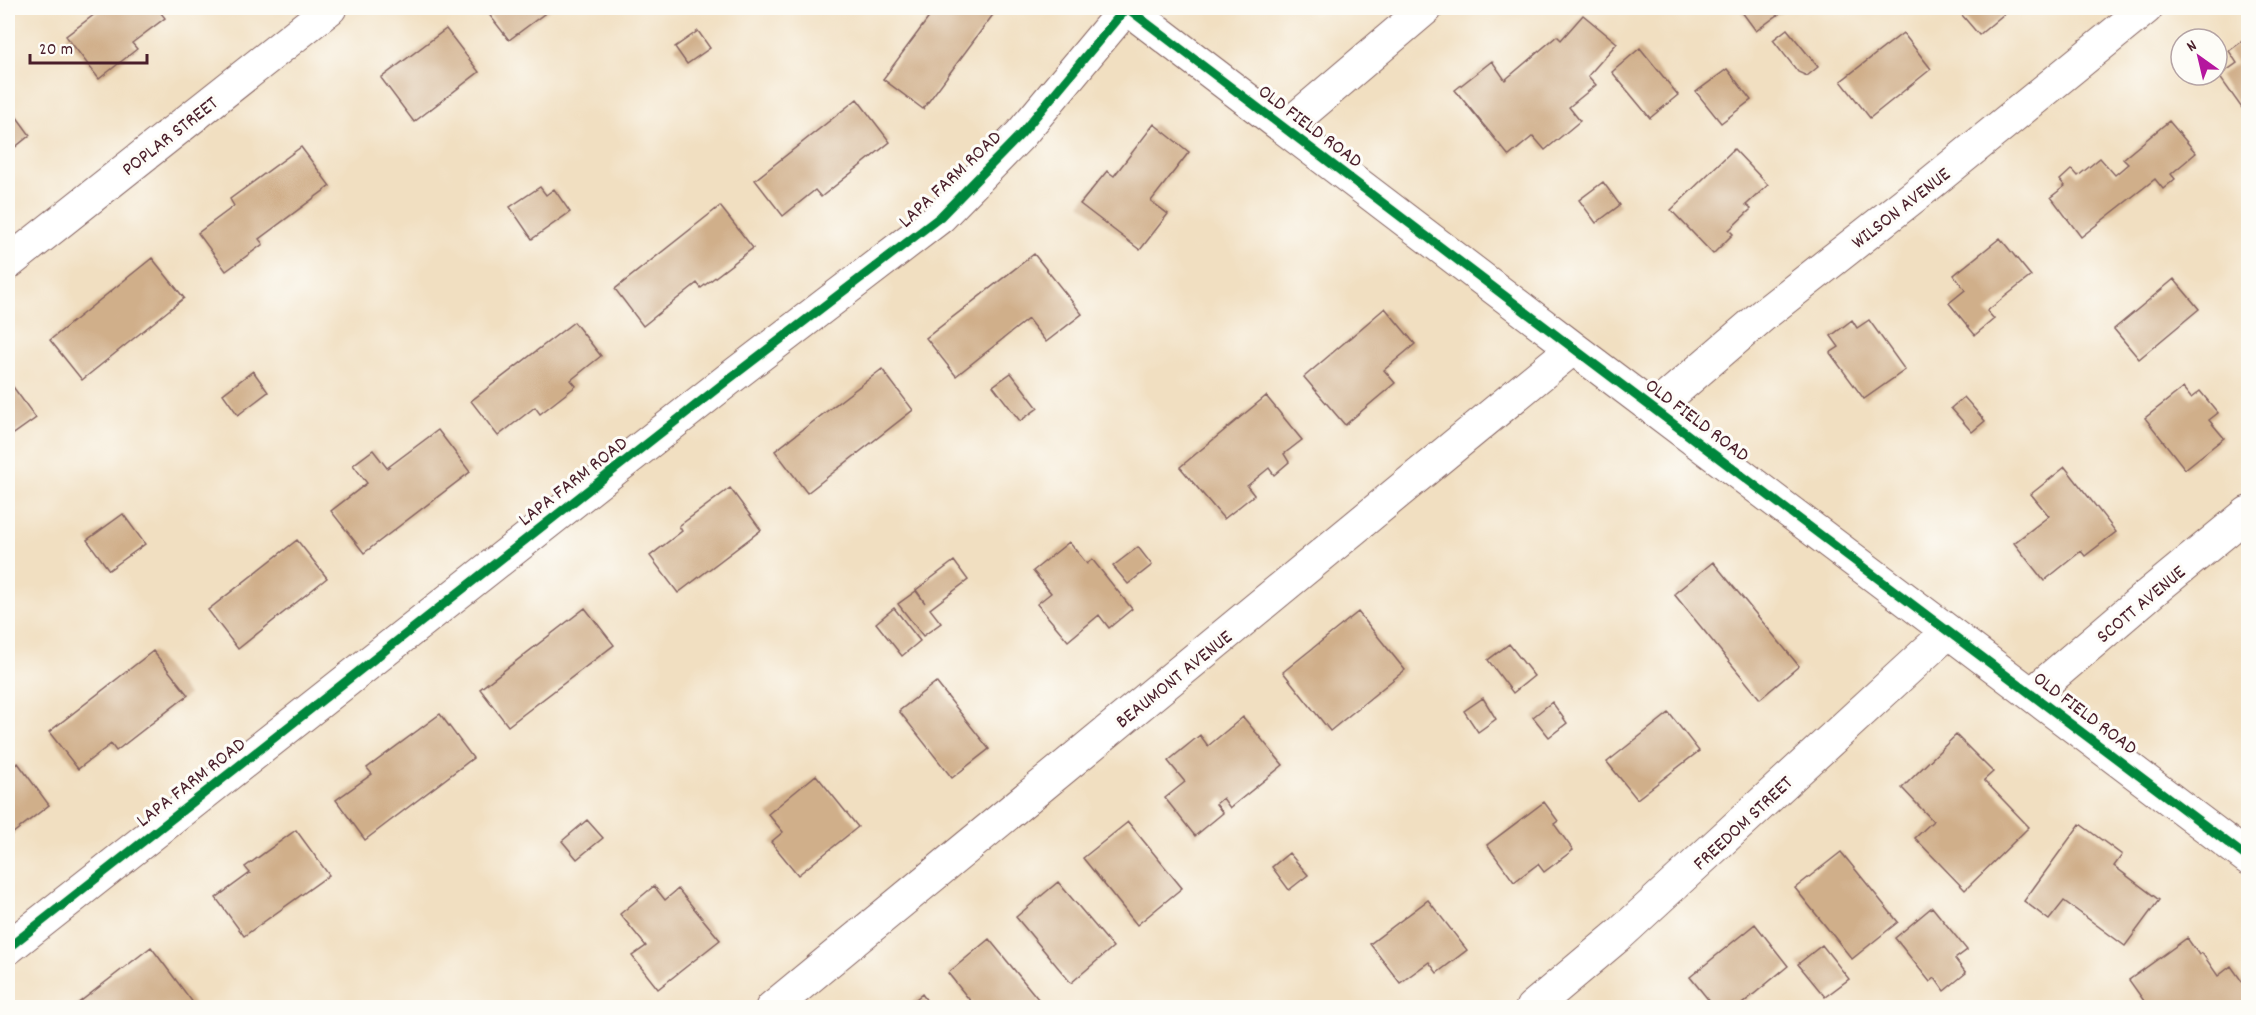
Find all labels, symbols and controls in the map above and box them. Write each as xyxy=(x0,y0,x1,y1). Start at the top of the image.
scale bar xyxy=(30,27,147,65)
north arrow xyxy=(2169,27,2229,87)
text: N xyxy=(2182,35,2202,58)
text: 20 m xyxy=(39,38,73,63)
street label: OLD FIELD ROAD xyxy=(1251,79,1367,176)
street label: POPLAR STREET xyxy=(117,91,225,184)
street label: LAPA FARM ROAD xyxy=(893,125,1009,235)
street label: WILSON AVENUE xyxy=(1846,162,1957,257)
street label: OLD FIELD ROAD xyxy=(1638,373,1754,470)
street label: LAPA FARM ROAD xyxy=(513,431,634,534)
street label: SCOTT AVENUE xyxy=(2091,560,2193,651)
street label: BEAUMONT AVENUE xyxy=(1111,624,1239,736)
street label: OLD FIELD ROAD xyxy=(2026,666,2142,763)
street label: LAPA FARM ROAD xyxy=(131,732,252,835)
street label: FREEDOM STREET xyxy=(1688,770,1800,878)

